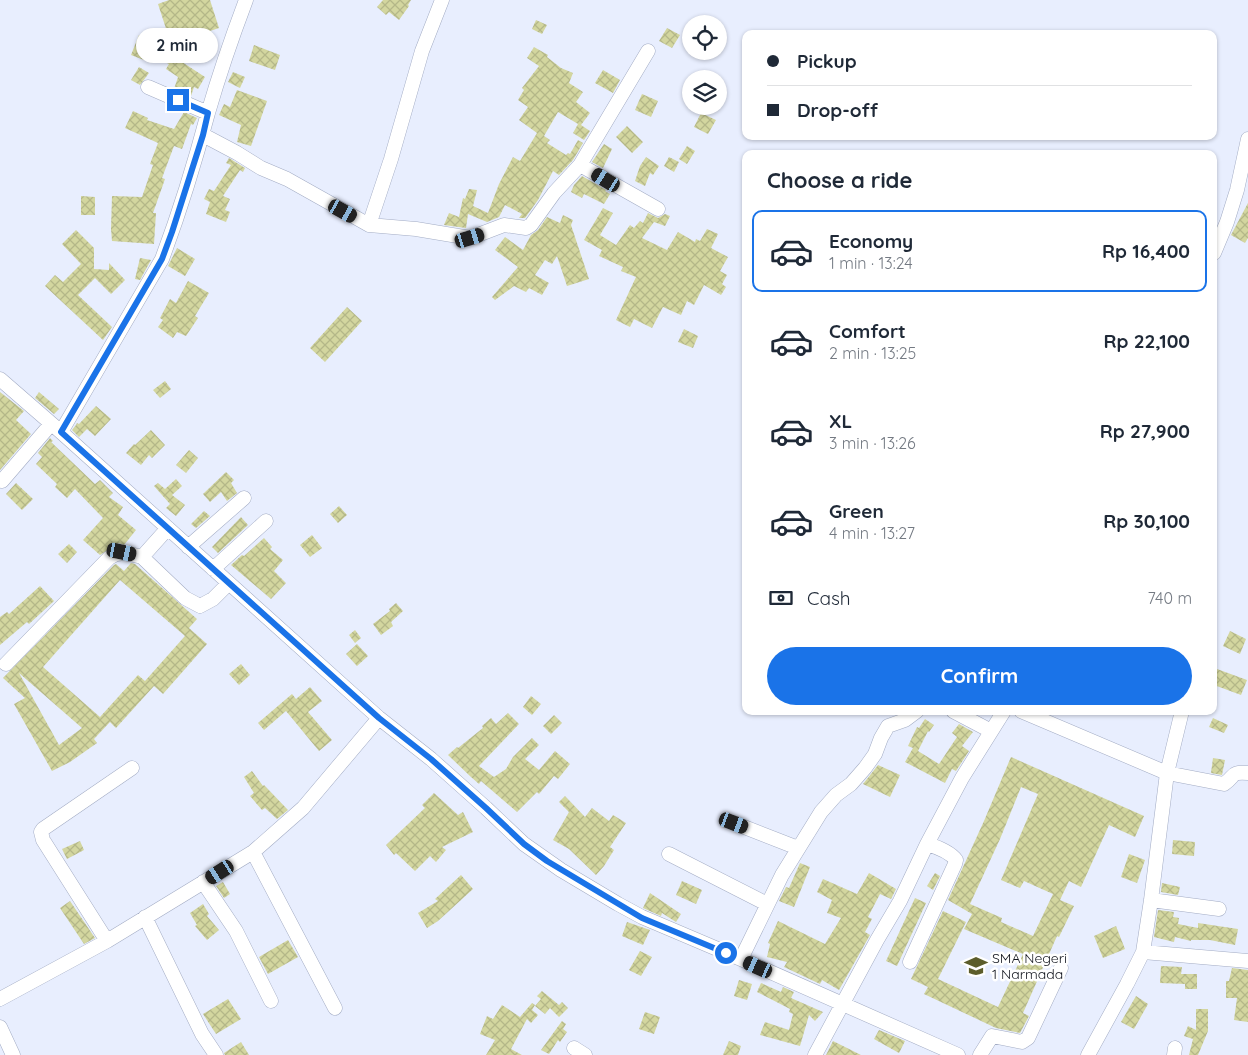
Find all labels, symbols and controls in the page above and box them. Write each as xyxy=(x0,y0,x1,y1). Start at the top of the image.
map controls xyxy=(682,15,727,115)
button: locate xyxy=(682,15,727,60)
callout: 2 min xyxy=(137,28,219,62)
text: 2 min xyxy=(156,35,198,55)
text: Pickup xyxy=(797,49,857,73)
button: layers xyxy=(682,70,727,115)
route end xyxy=(167,89,189,111)
text: Drop-off xyxy=(797,98,878,122)
car xyxy=(589,166,622,194)
text: Choose a ride xyxy=(767,166,912,194)
car xyxy=(326,197,359,225)
car xyxy=(453,226,486,250)
icon: car xyxy=(769,229,814,274)
text: Economy xyxy=(829,229,913,253)
text: Rp 16,400 xyxy=(1102,239,1190,263)
text: 1 min · 13:24 xyxy=(829,253,913,273)
icon: car xyxy=(769,319,814,364)
text: Comfort xyxy=(829,319,906,343)
text: Rp 22,100 xyxy=(1103,329,1190,353)
text: 2 min · 13:25 xyxy=(829,343,916,363)
icon: car xyxy=(769,409,814,454)
text: XL xyxy=(829,409,852,433)
text: Rp 27,900 xyxy=(1100,419,1190,443)
text: 3 min · 13:26 xyxy=(829,433,916,453)
icon: car xyxy=(769,499,814,544)
text: Green xyxy=(829,499,884,523)
text: Rp 30,100 xyxy=(1103,509,1190,533)
text: 4 min · 13:27 xyxy=(829,523,915,543)
car xyxy=(105,542,138,562)
icon: cash xyxy=(767,584,795,612)
text: Cash xyxy=(807,586,851,610)
text: 740 m xyxy=(1148,588,1192,608)
button: Confirm xyxy=(767,647,1192,705)
car xyxy=(717,811,750,835)
car xyxy=(203,858,236,886)
route start xyxy=(715,942,737,964)
place label: SMA Negeri 1 Narmada xyxy=(992,949,1067,983)
school or university icon: SMA Negeri 1 Narmada xyxy=(963,953,989,979)
car xyxy=(741,954,774,980)

